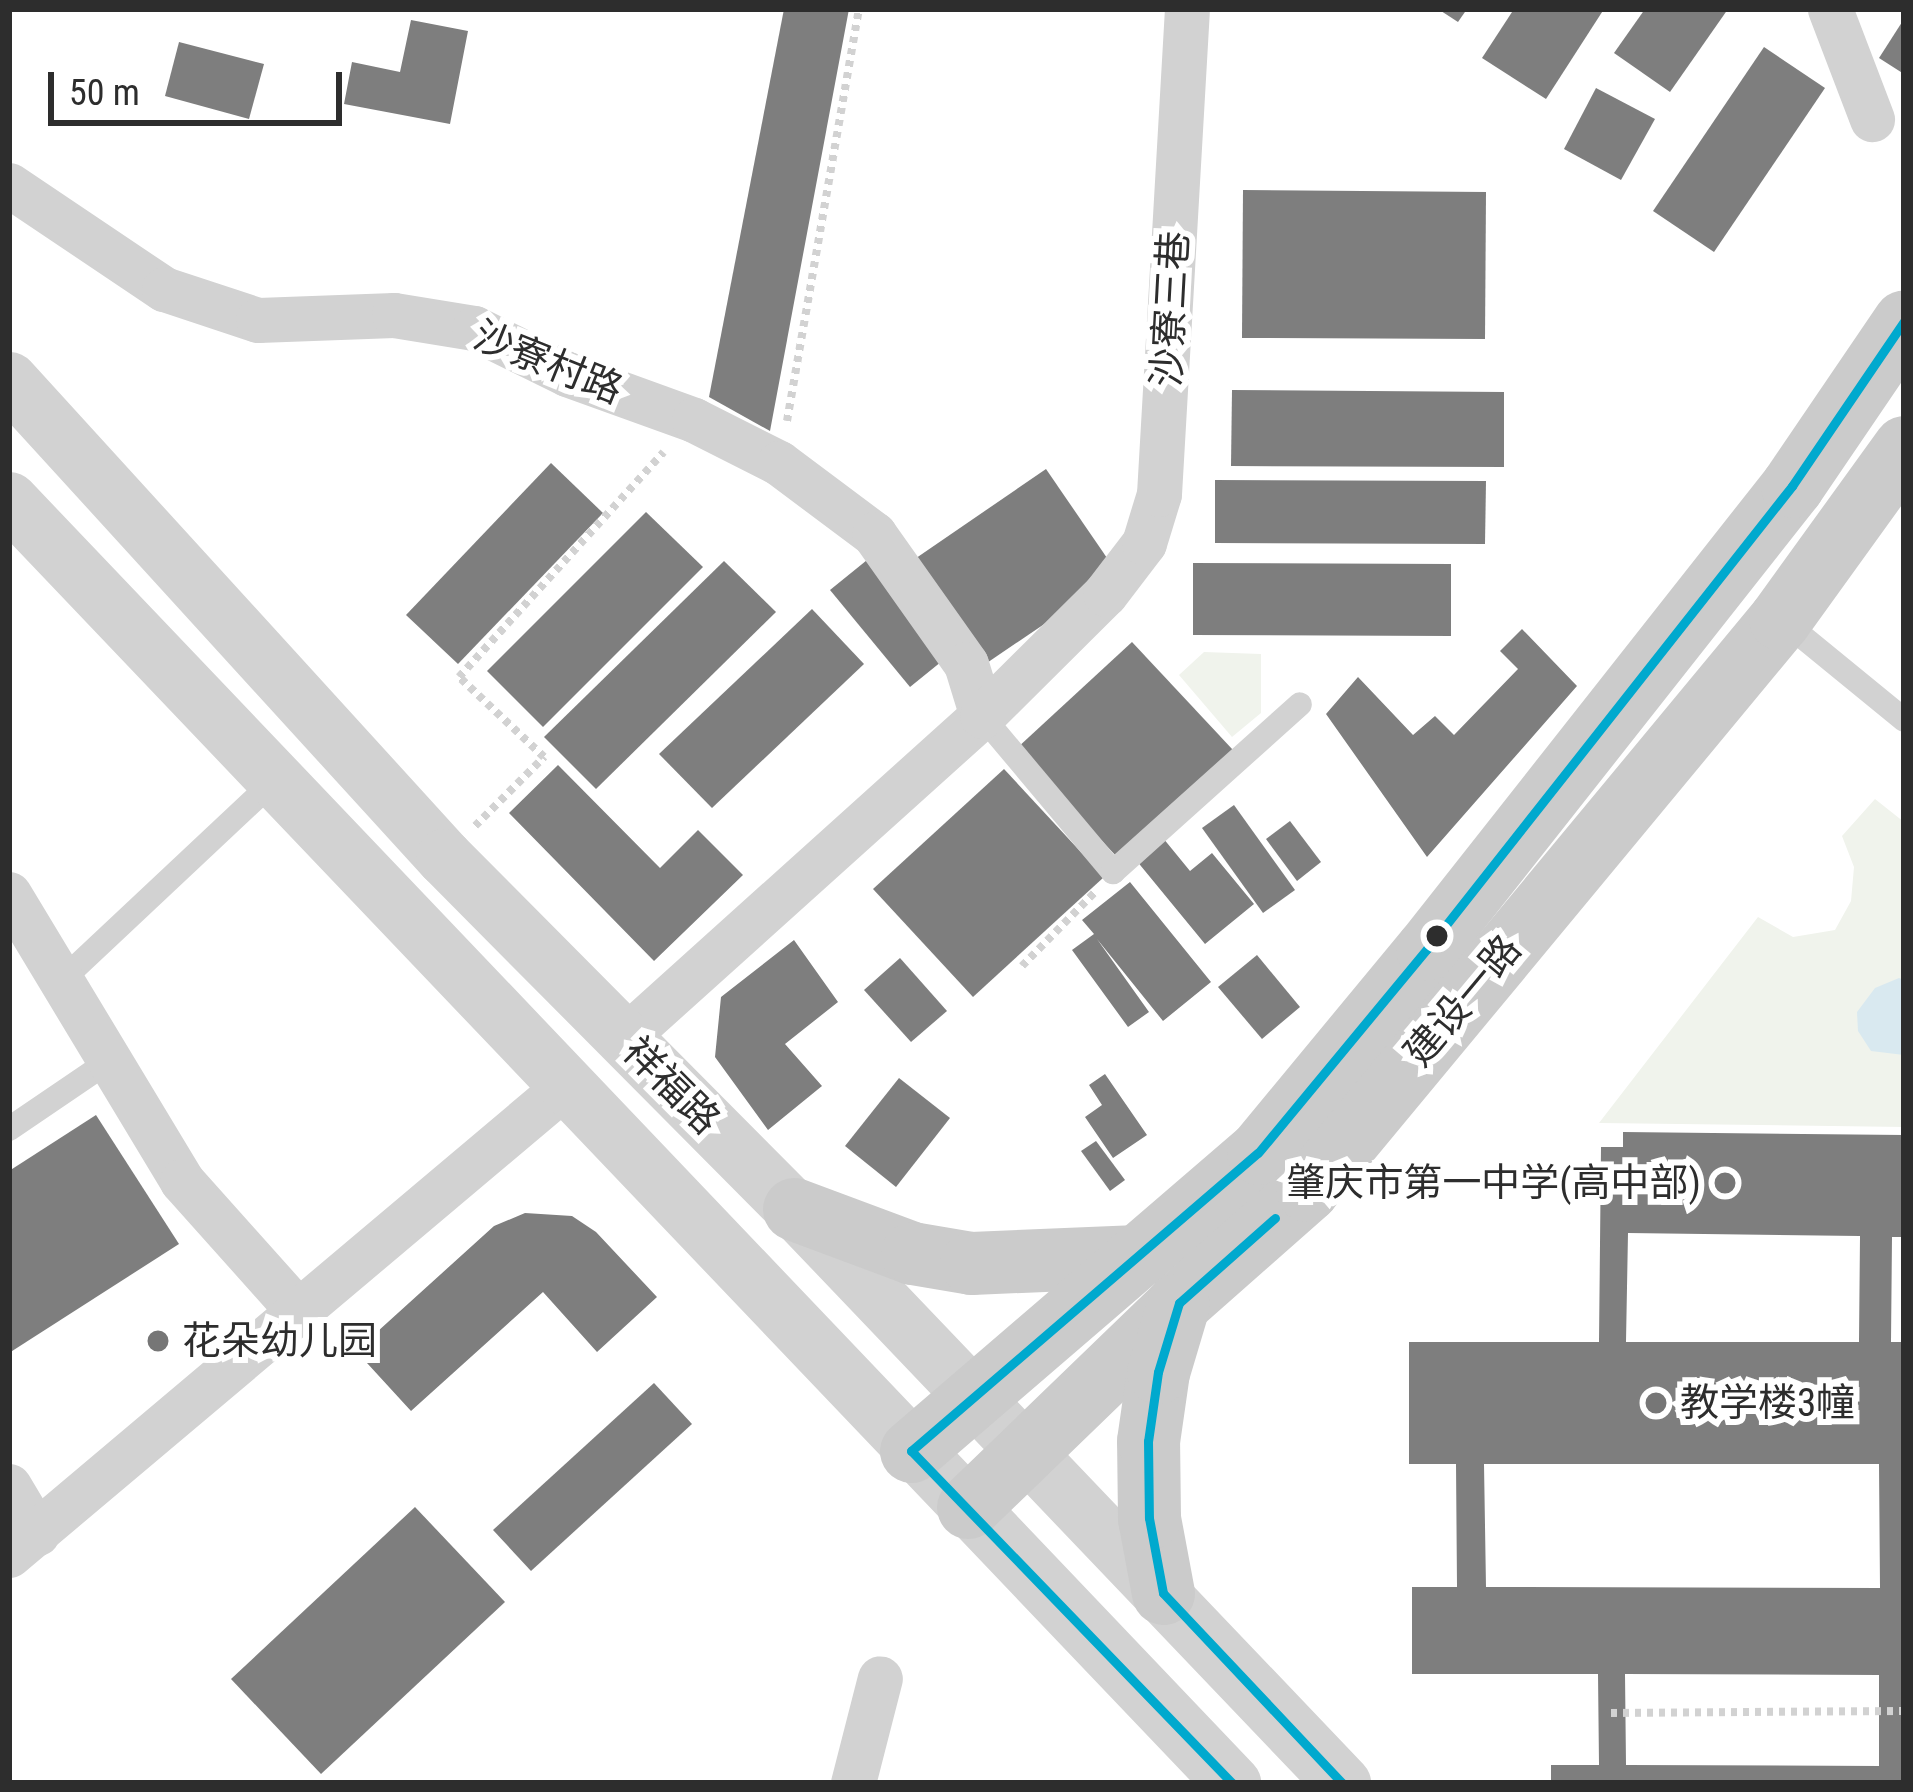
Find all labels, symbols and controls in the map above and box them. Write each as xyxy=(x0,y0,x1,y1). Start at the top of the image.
scale bar xyxy=(54,48,348,122)
text: 50 m xyxy=(69,72,140,114)
street label: 沙寮三巷 xyxy=(1144,230,1198,388)
street label: 沙寮村路 xyxy=(467,312,629,414)
unlabelled marker xyxy=(1426,925,1448,947)
street label: 建设一路 xyxy=(1395,926,1531,1076)
street label: 祥福路 xyxy=(613,1028,729,1144)
place label: 肇庆市第一中学(高中部) xyxy=(1286,1160,1701,1206)
marker: 肇庆市第一中学(高中部) xyxy=(1712,1170,1738,1196)
place label: 花朵幼儿园 xyxy=(182,1318,377,1364)
marker: 花朵幼儿园 xyxy=(145,1328,171,1354)
place label: 教学楼3幢 xyxy=(1680,1380,1855,1426)
marker: 教学楼3幢 xyxy=(1643,1390,1669,1416)

